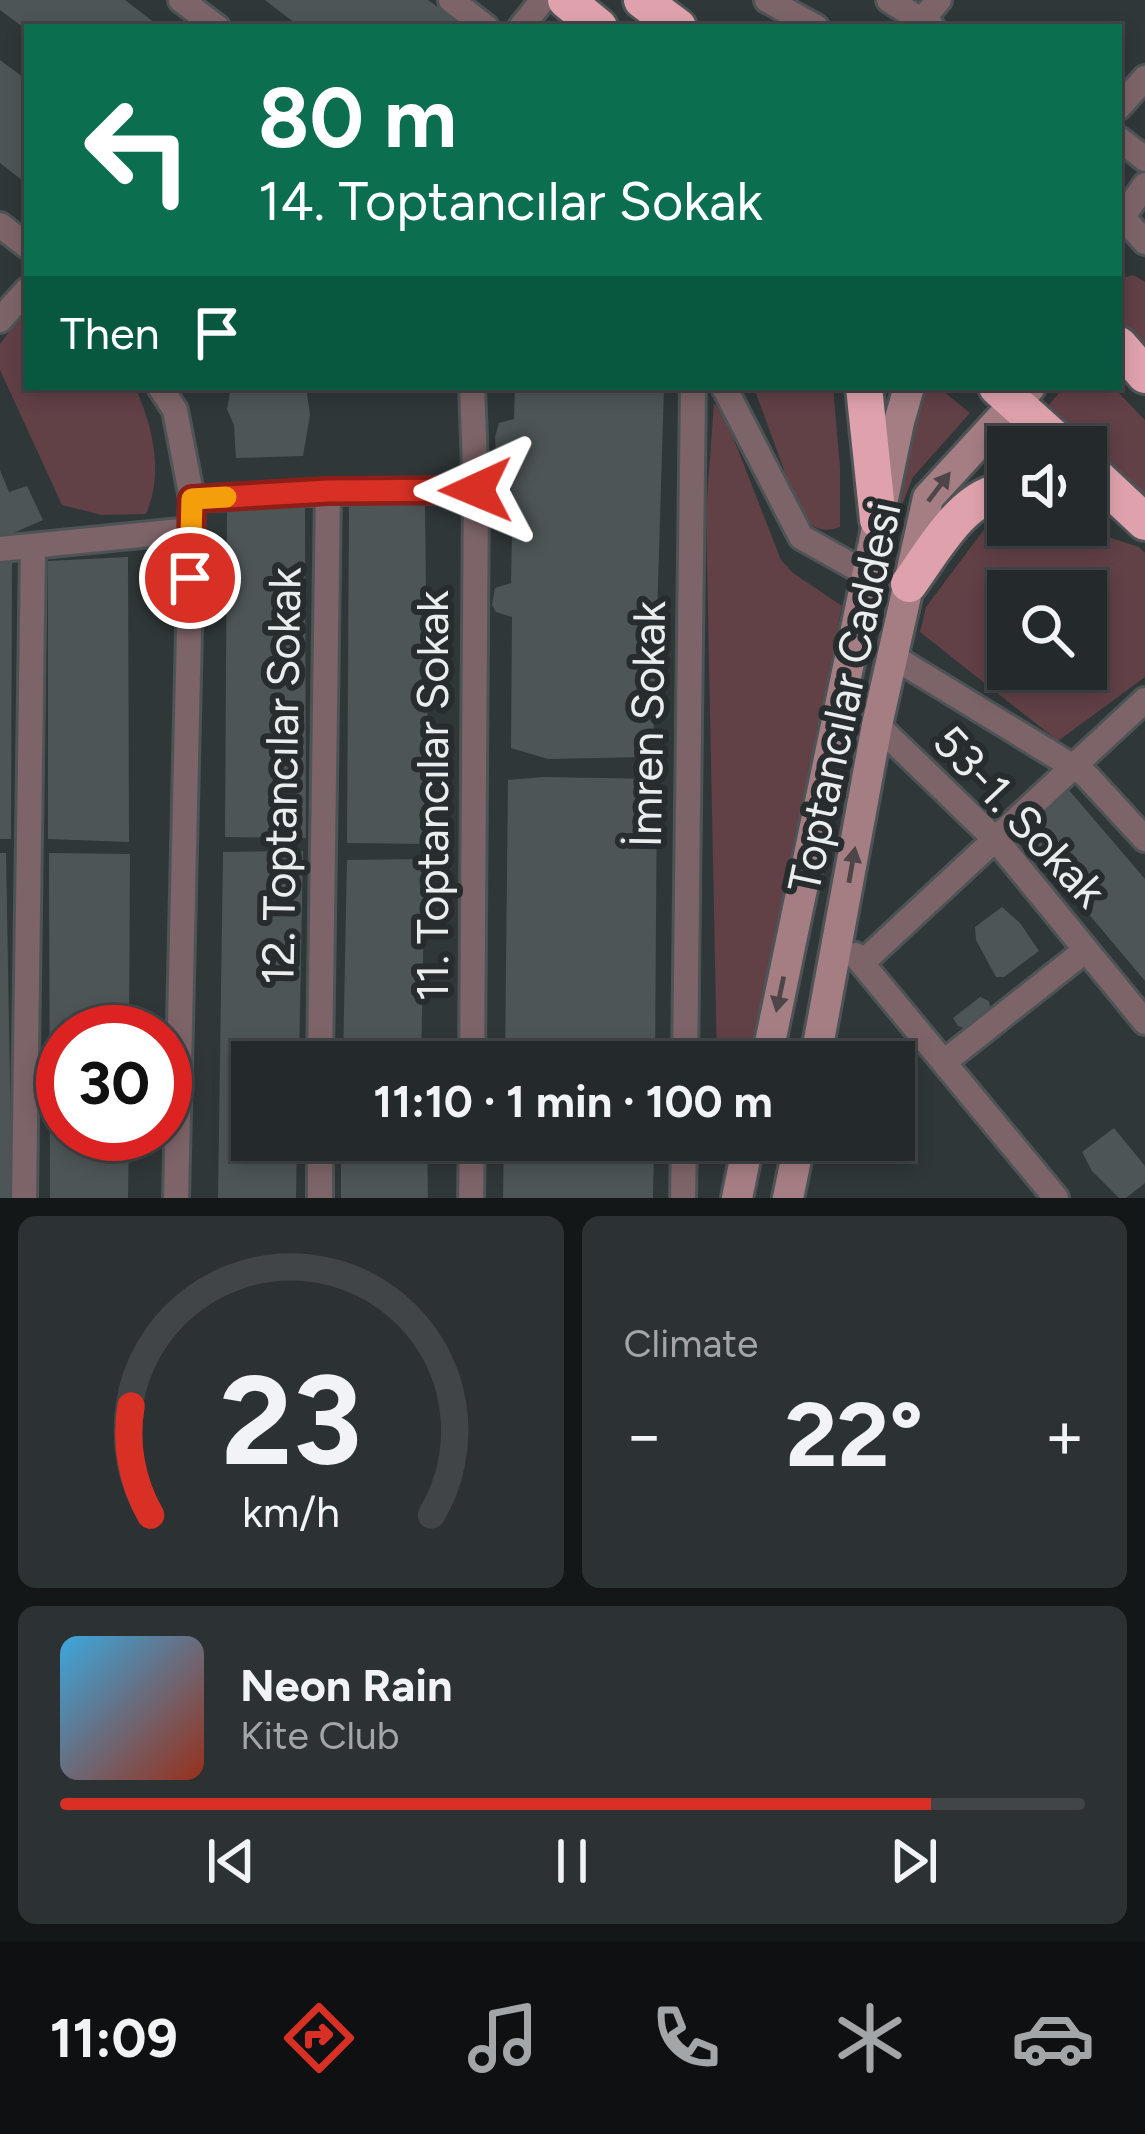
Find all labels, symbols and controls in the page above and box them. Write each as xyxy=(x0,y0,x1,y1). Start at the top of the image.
text: 80 m xyxy=(258,67,457,168)
icon: left xyxy=(60,72,216,228)
text: 14. Toptancılar Sokak xyxy=(258,169,763,234)
icon: arrive xyxy=(184,300,250,366)
text: Then xyxy=(60,306,160,360)
map controls xyxy=(987,426,1107,690)
button: sound xyxy=(987,426,1107,546)
position arrow xyxy=(413,427,539,553)
one-way arrow xyxy=(927,471,951,502)
street label: Toptancılar Caddesi xyxy=(776,497,912,897)
pin xyxy=(139,527,241,629)
icon: arrive xyxy=(157,545,223,611)
street label: 12. Toptancılar Sokak xyxy=(250,567,312,985)
button: search xyxy=(987,570,1107,690)
street label: 11. Toptancılar Sokak xyxy=(405,590,459,1002)
street label: İmren Sokak xyxy=(618,600,676,848)
street label: 53-1. Sokak xyxy=(922,714,1118,918)
one-way arrow xyxy=(844,845,862,883)
one-way arrow xyxy=(769,976,788,1014)
speed limit sign: 30 xyxy=(36,1005,192,1161)
text: 11:10 · 1 min · 100 m xyxy=(373,1074,773,1128)
text: Climate xyxy=(624,1320,758,1367)
text: 23 xyxy=(220,1345,362,1495)
text: 22° xyxy=(785,1380,923,1489)
text: − xyxy=(624,1395,665,1475)
text: + xyxy=(1044,1395,1085,1475)
text: km/h xyxy=(242,1486,340,1538)
text: Neon Rain xyxy=(240,1658,453,1712)
text: Kite Club xyxy=(240,1712,400,1759)
icon: previous xyxy=(198,1828,264,1894)
icon: pause xyxy=(539,1828,605,1894)
icon: next xyxy=(881,1828,947,1894)
icon: directions xyxy=(277,1996,361,2080)
icon: music xyxy=(461,1996,545,2080)
icon: phone xyxy=(644,1996,728,2080)
icon: climate xyxy=(828,1996,912,2080)
icon: car xyxy=(1011,1996,1095,2080)
text: 11:09 xyxy=(50,2006,178,2071)

